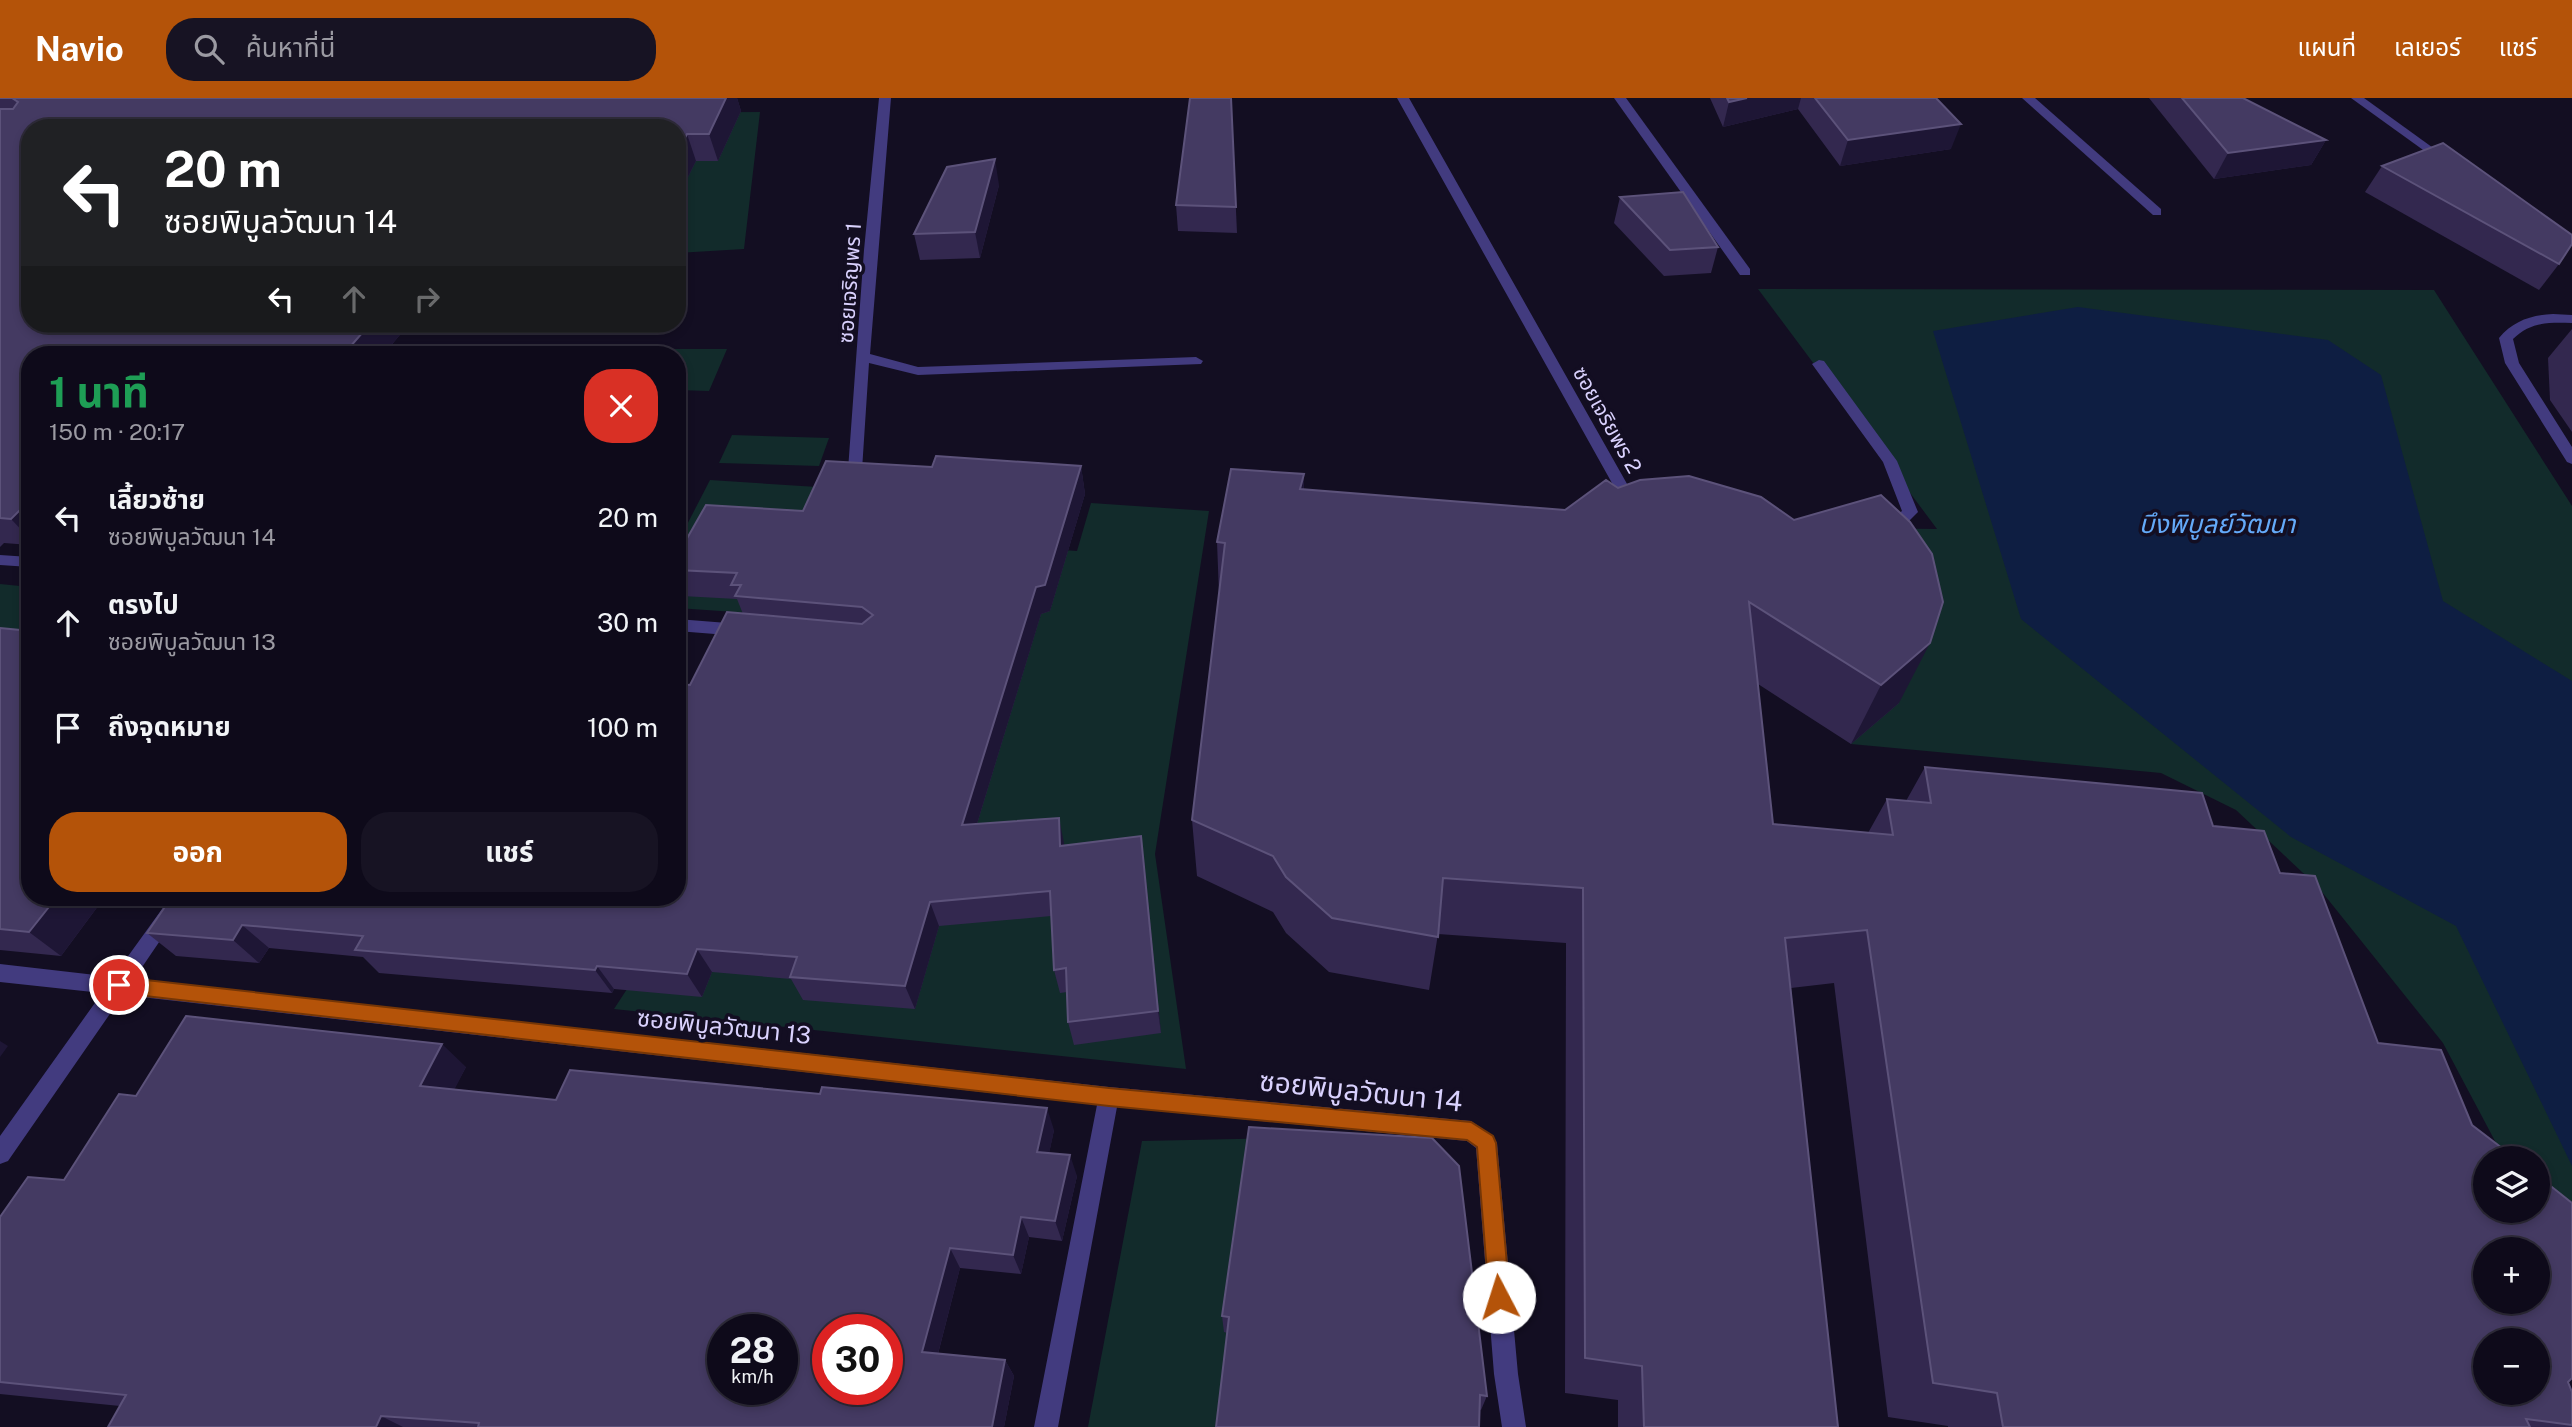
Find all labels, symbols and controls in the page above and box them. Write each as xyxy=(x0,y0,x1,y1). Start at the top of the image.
search box xyxy=(166,18,656,81)
text: Navio xyxy=(35,30,124,68)
icon: search xyxy=(190,30,228,68)
text: ค้นหาที่นี่ xyxy=(246,32,335,63)
text: แผนที่ xyxy=(2298,33,2356,61)
text: เลเยอร์ xyxy=(2394,33,2461,61)
text: แชร์ xyxy=(2499,33,2537,61)
text: 20 m xyxy=(164,140,282,198)
icon: left xyxy=(49,147,140,238)
text: ซอยพิบูลวัฒนา 14 xyxy=(164,203,397,240)
street label: ซอยเจริญพร 1 xyxy=(833,222,866,344)
icon: left xyxy=(262,280,300,318)
icon: ahead xyxy=(335,280,373,318)
icon: right xyxy=(408,280,446,318)
street label: ซอยเจริยพร 2 xyxy=(1568,362,1647,477)
text: 1 นาที xyxy=(49,367,149,416)
button: close xyxy=(584,369,658,443)
text: 150 m · 20:17 xyxy=(49,418,185,445)
text: เลี้ยวซ้าย xyxy=(108,484,205,515)
icon: left xyxy=(49,499,87,537)
text: 20 m xyxy=(598,502,658,533)
water label: บึงพิบูลย์วัฒนา xyxy=(2139,508,2297,540)
text: ซอยพิบูลวัฒนา 14 xyxy=(108,523,276,550)
text: ตรงไป xyxy=(108,589,179,620)
icon: ahead xyxy=(49,604,87,642)
text: 30 m xyxy=(597,607,658,638)
text: ซอยพิบูลวัฒนา 13 xyxy=(108,628,276,655)
icon: arrive xyxy=(49,709,87,747)
text: ถึงจุดหมาย xyxy=(108,711,231,742)
text: 100 m xyxy=(587,712,658,743)
button: ออก xyxy=(49,812,347,892)
button: แชร์ xyxy=(361,812,658,892)
pin xyxy=(89,955,149,1015)
icon: arrive xyxy=(100,966,138,1004)
street label: ซอยพิบูลวัฒนา 13 xyxy=(635,1003,813,1051)
street label: ซอยพิบูลวัฒนา 14 xyxy=(1258,1063,1464,1120)
map controls xyxy=(2473,1146,2550,1405)
button: layers xyxy=(2473,1146,2550,1223)
button: + xyxy=(2473,1237,2550,1314)
position arrow xyxy=(1462,1260,1536,1334)
speed limit sign: 30 xyxy=(812,1314,903,1405)
button: − xyxy=(2473,1328,2550,1405)
text: 28 xyxy=(730,1330,775,1371)
text: km/h xyxy=(731,1366,774,1387)

